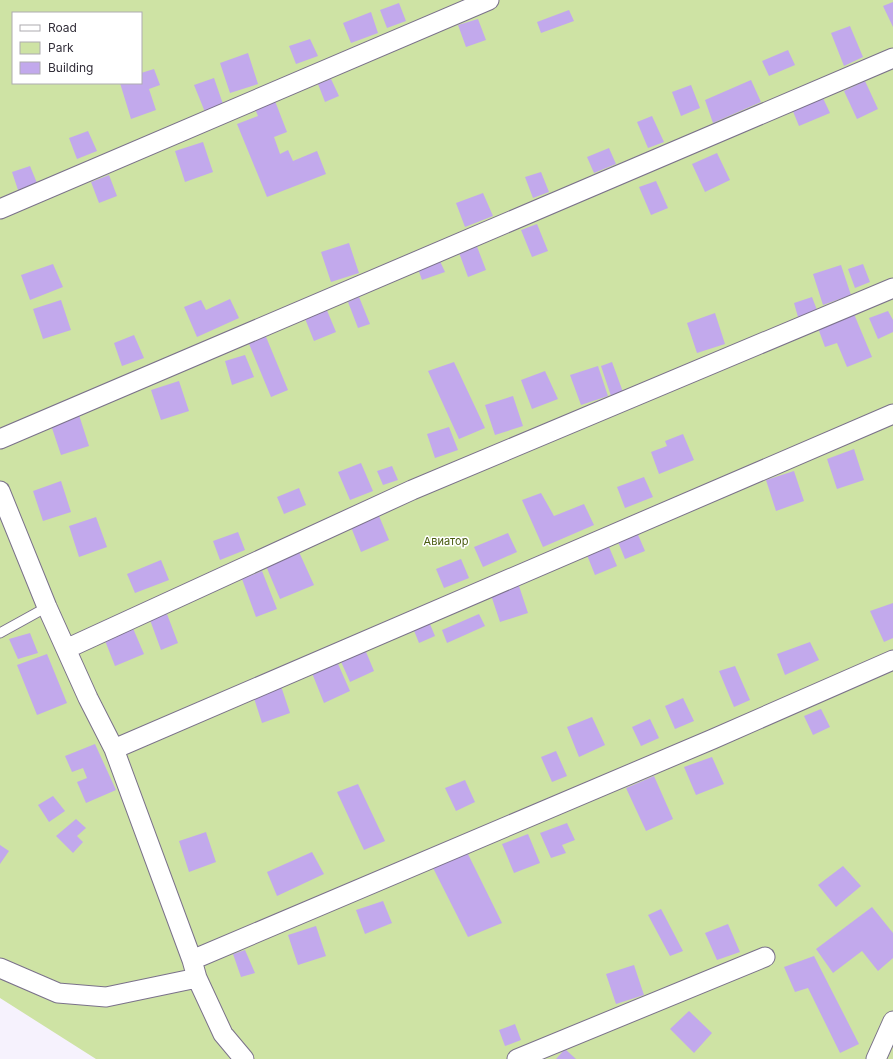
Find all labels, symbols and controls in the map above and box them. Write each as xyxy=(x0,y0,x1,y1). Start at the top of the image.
legend xyxy=(12,12,142,84)
text: Road xyxy=(48,20,77,35)
text: Park xyxy=(48,40,74,55)
text: Building xyxy=(48,60,93,75)
park label: Авиатор xyxy=(424,534,469,548)

